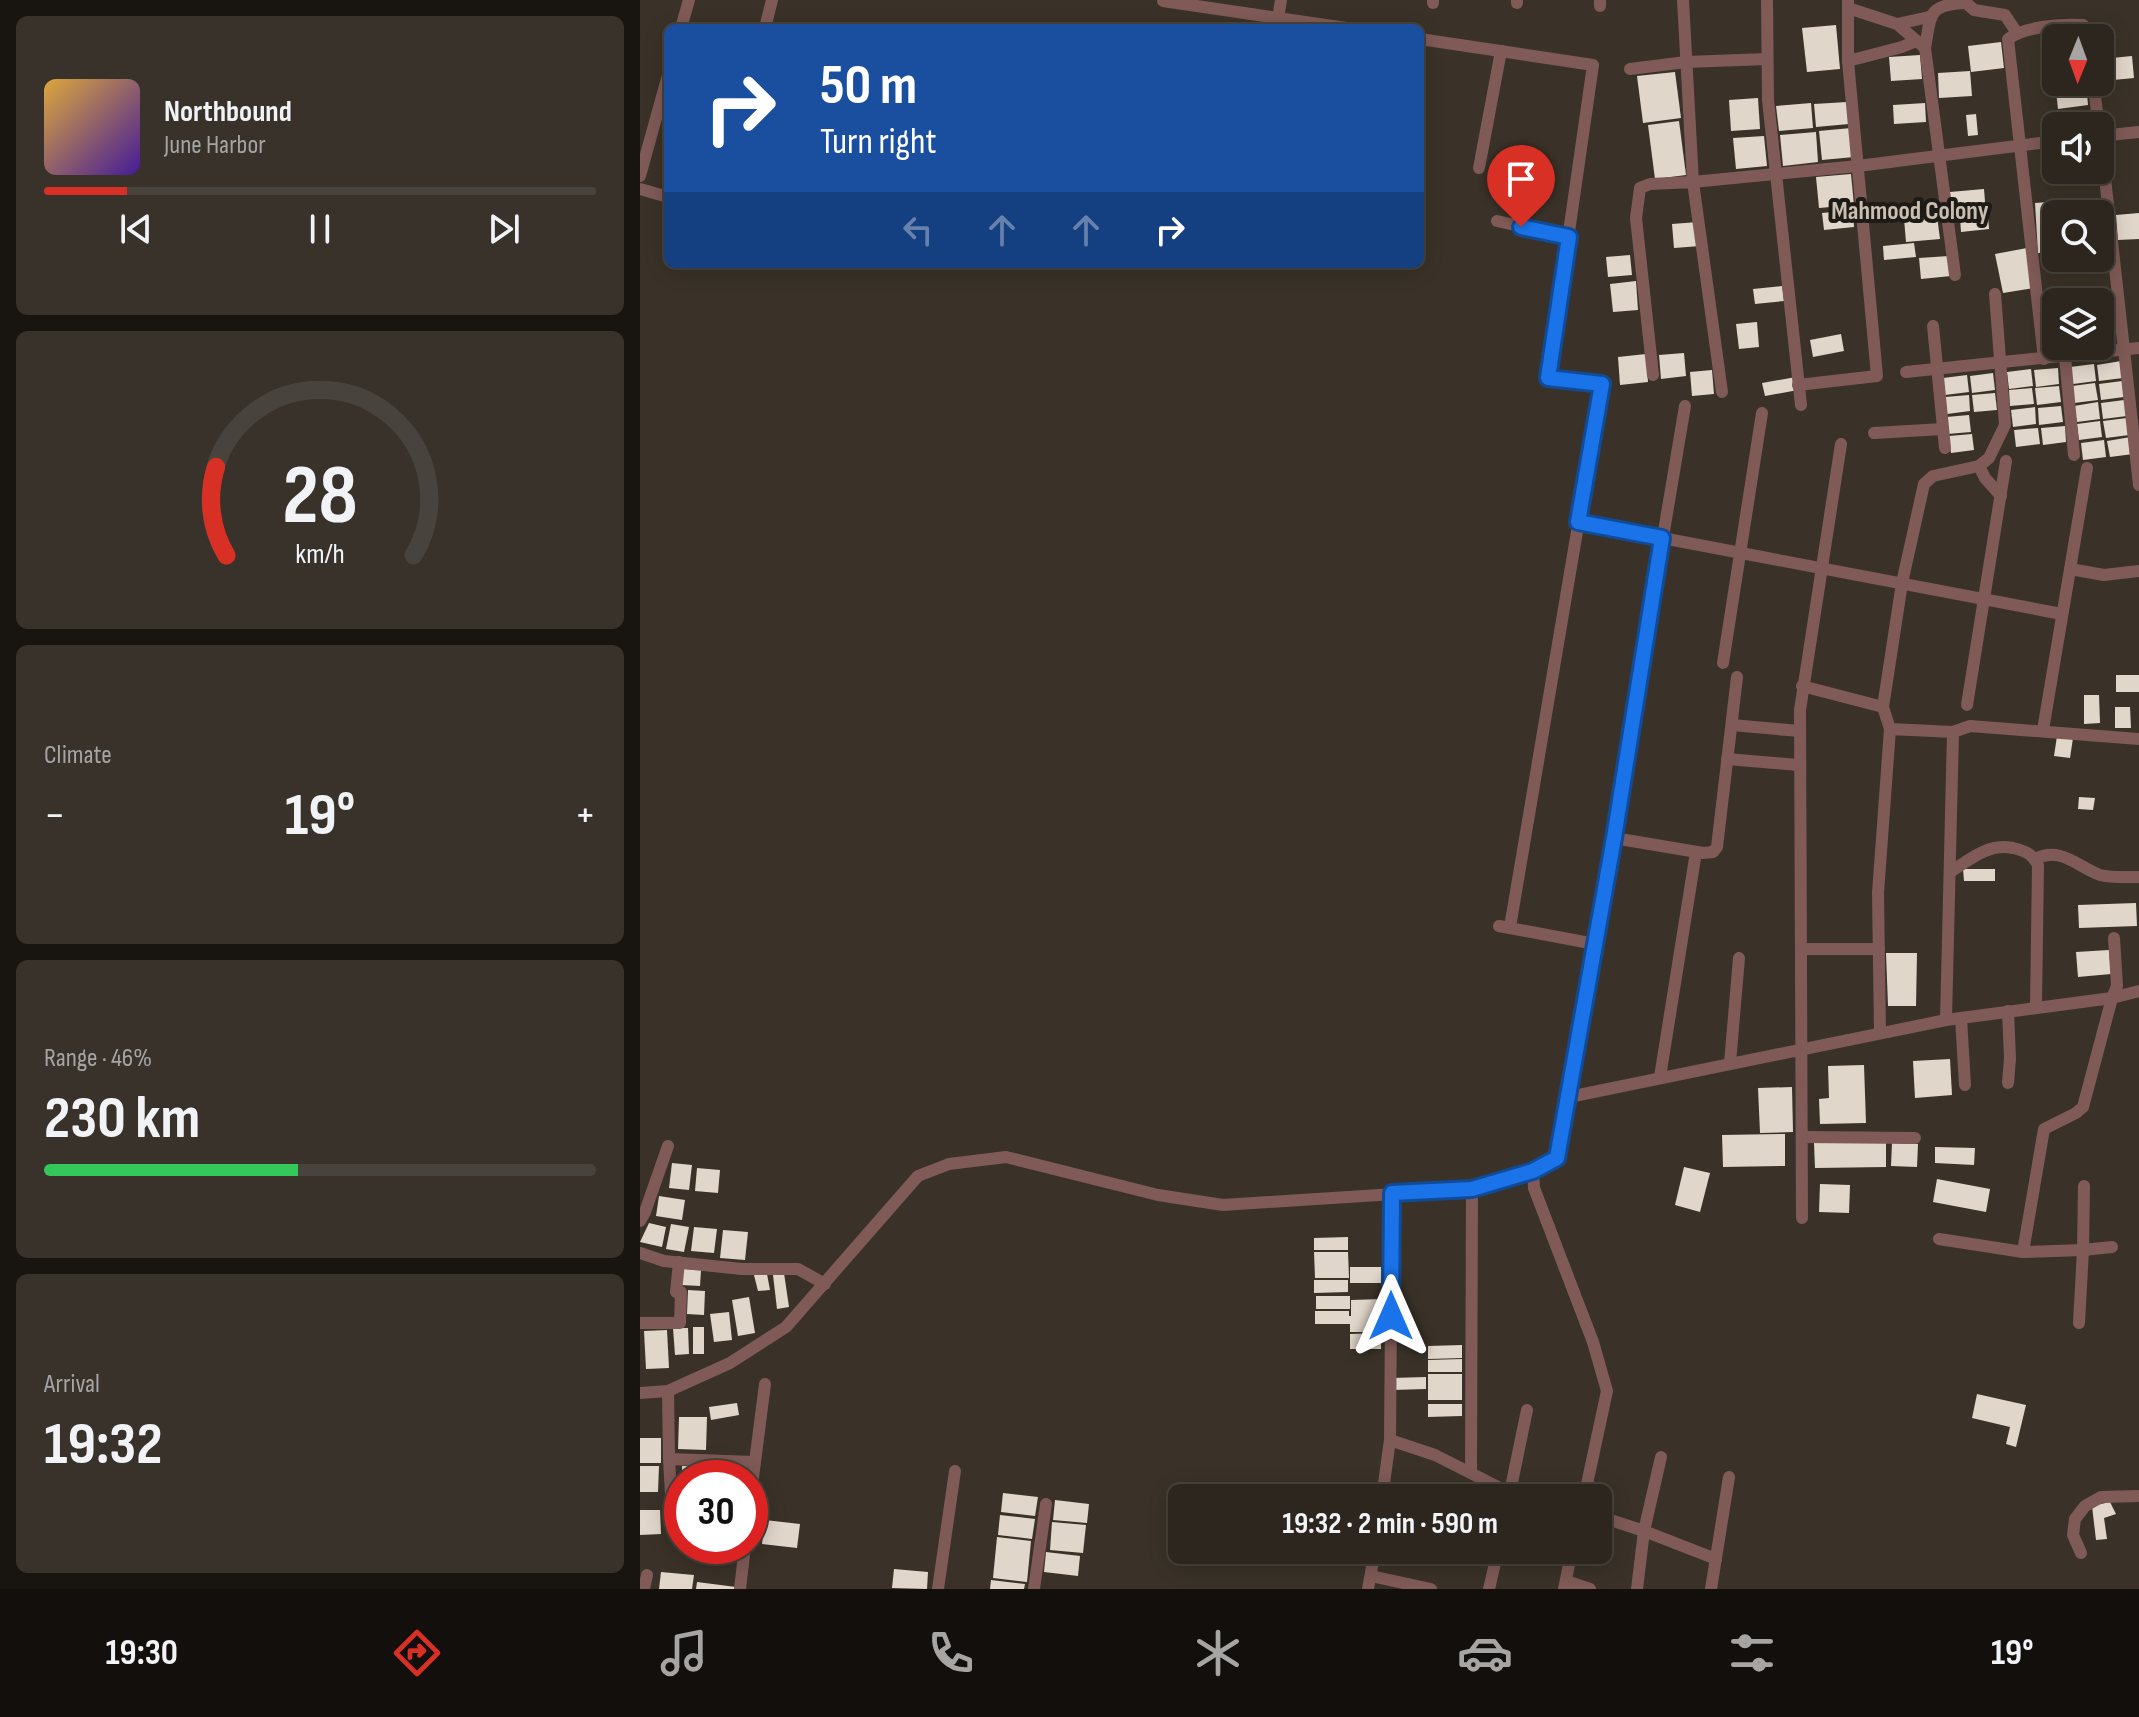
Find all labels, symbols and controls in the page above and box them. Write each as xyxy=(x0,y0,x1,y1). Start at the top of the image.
north arrow xyxy=(2042,24,2114,96)
map controls xyxy=(2042,24,2114,360)
text: 50 m xyxy=(820,53,917,120)
icon: right xyxy=(688,56,792,160)
text: Northbound xyxy=(164,94,292,130)
button: sound xyxy=(2042,112,2114,184)
text: Turn right xyxy=(820,121,937,164)
text: June Harbor xyxy=(164,130,266,161)
pin xyxy=(1487,145,1555,227)
icon: arrive xyxy=(1499,157,1543,201)
district label: Mahmood Colony xyxy=(1831,196,1989,227)
button: search xyxy=(2042,200,2114,272)
icon: previous xyxy=(114,207,158,251)
icon: pause xyxy=(298,207,342,251)
icon: next xyxy=(482,207,526,251)
icon: left xyxy=(896,208,940,252)
icon: ahead xyxy=(980,208,1024,252)
icon: ahead xyxy=(1064,208,1108,252)
icon: right xyxy=(1148,208,1192,252)
button: layers xyxy=(2042,288,2114,360)
text: 28 xyxy=(282,446,358,546)
text: km/h xyxy=(295,537,345,572)
text: Climate xyxy=(44,740,112,771)
text: 19° xyxy=(285,780,355,852)
text: − xyxy=(44,789,66,842)
text: + xyxy=(574,789,596,842)
text: Range · 46% xyxy=(44,1043,152,1074)
text: 230 km xyxy=(44,1083,200,1155)
position arrow xyxy=(1349,1274,1433,1358)
text: Arrival xyxy=(44,1369,100,1400)
text: 19:32 xyxy=(44,1409,163,1481)
speed limit sign: 30 xyxy=(664,1460,768,1564)
text: 19:32 · 2 min · 590 m xyxy=(1282,1506,1498,1542)
icon: directions xyxy=(389,1625,445,1681)
icon: music xyxy=(656,1625,712,1681)
icon: phone xyxy=(923,1625,979,1681)
icon: climate xyxy=(1190,1625,1246,1681)
icon: car xyxy=(1457,1625,1513,1681)
icon: filters xyxy=(1724,1625,1780,1681)
text: 19:30 xyxy=(106,1632,178,1675)
text: 19° xyxy=(1991,1632,2033,1675)

